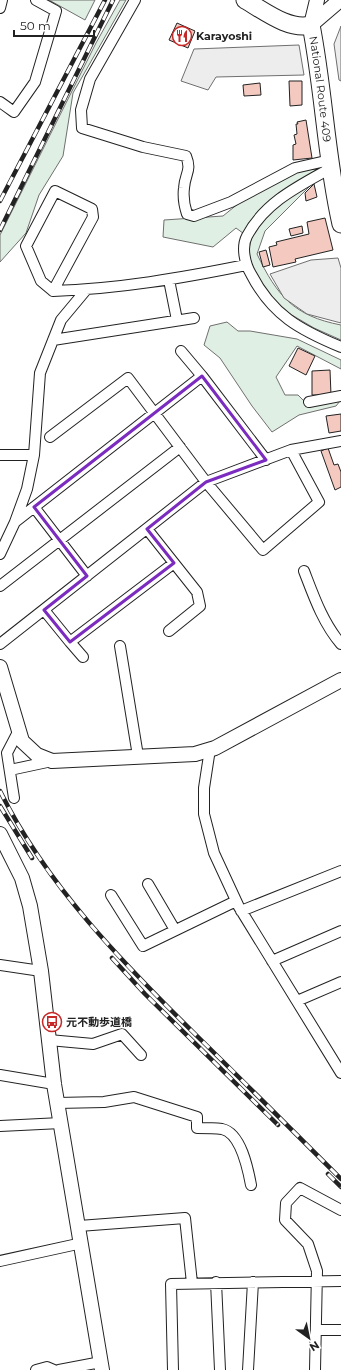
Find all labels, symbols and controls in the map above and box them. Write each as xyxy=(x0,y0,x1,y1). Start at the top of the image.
scale bar xyxy=(14,12,94,38)
text: 50 m xyxy=(20,18,51,33)
restaurant icon: Karayoshi xyxy=(171,25,193,47)
place label: Karayoshi xyxy=(196,29,252,43)
street label: National Route 409 xyxy=(306,35,334,143)
bus stop icon: 元不動歩道橋 xyxy=(41,1011,63,1033)
place label: 元不動歩道橋 xyxy=(66,1015,132,1029)
north arrow xyxy=(289,1318,329,1358)
text: N xyxy=(307,1338,322,1355)

